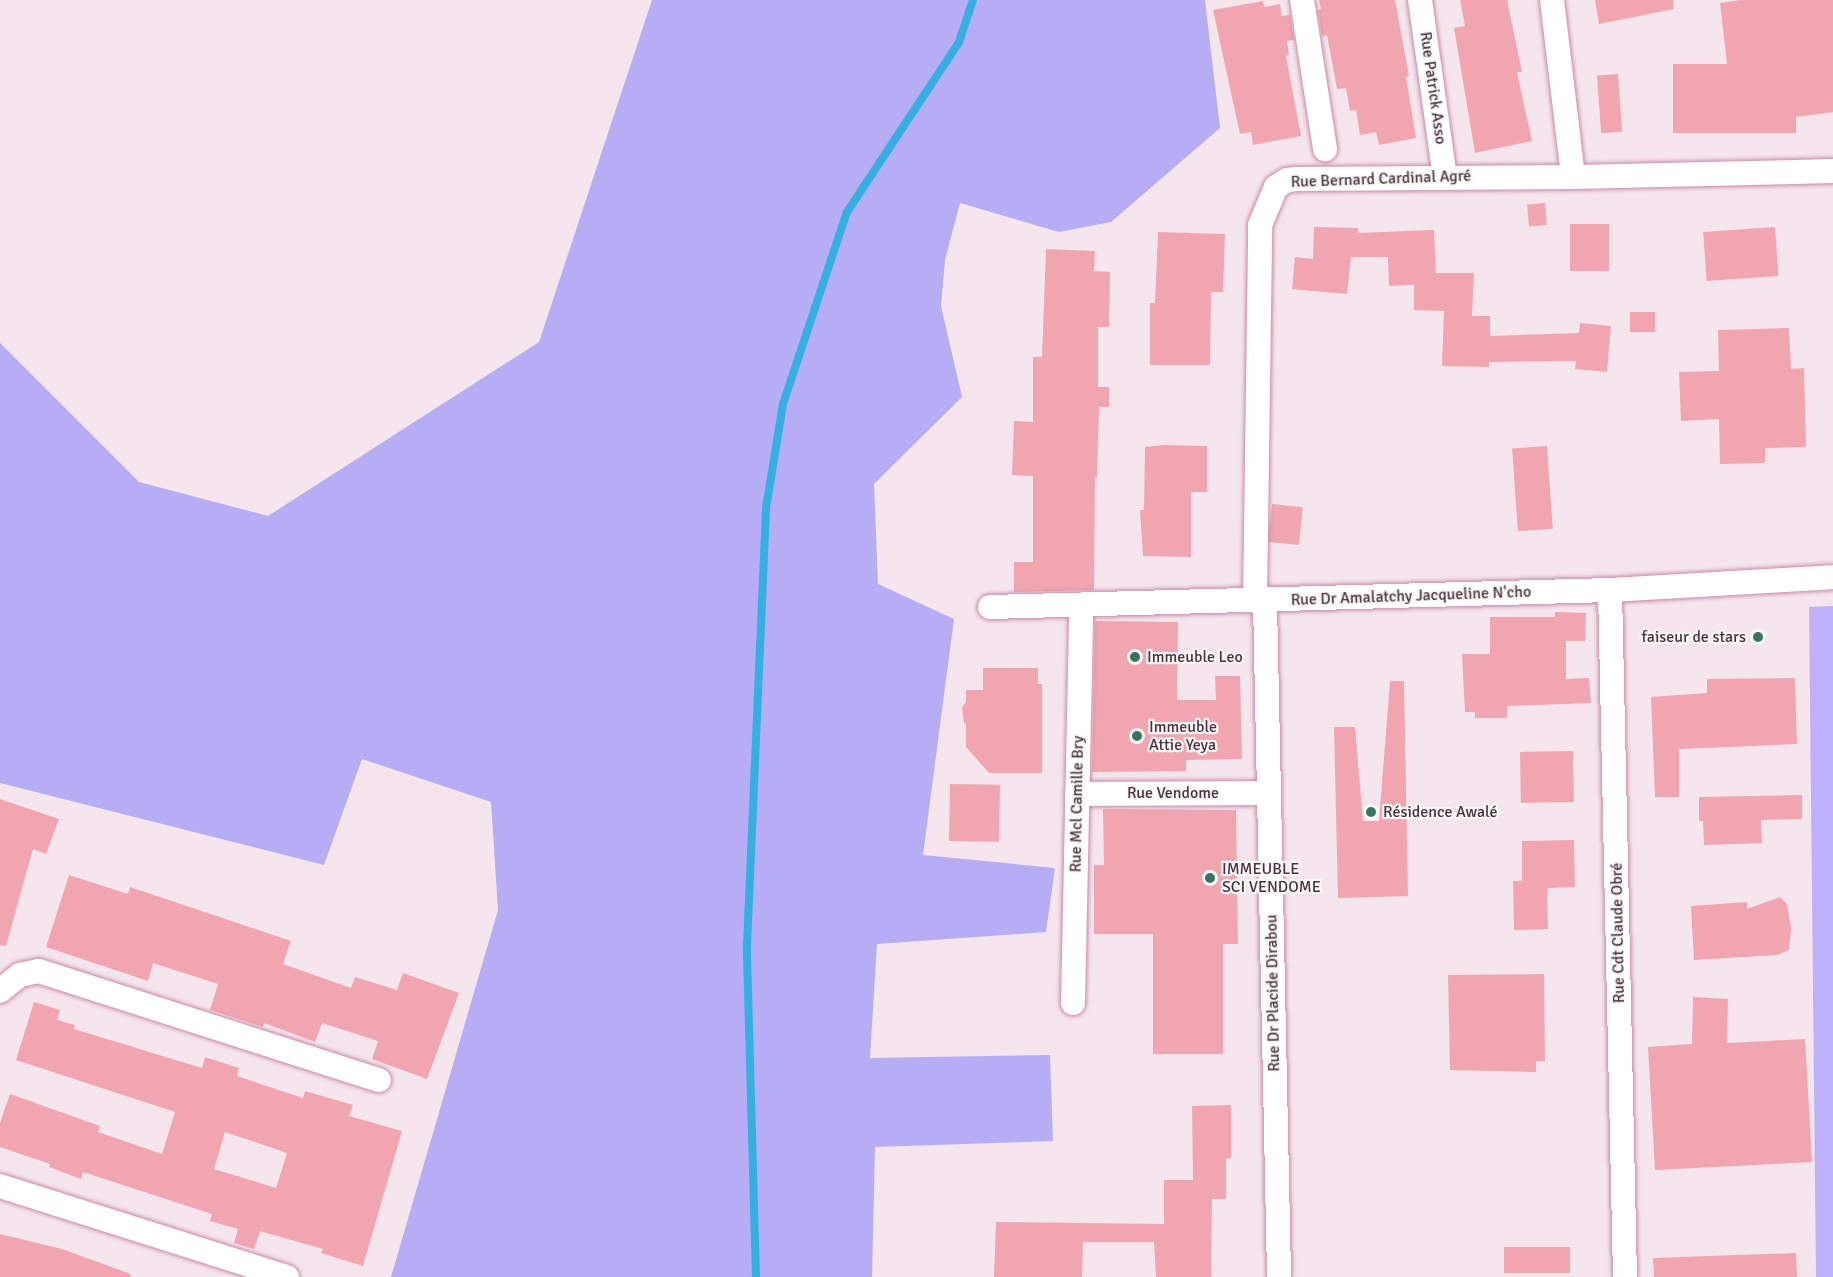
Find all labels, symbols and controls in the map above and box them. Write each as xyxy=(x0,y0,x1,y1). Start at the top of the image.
street label: Rue Patrick Asso xyxy=(1416,30,1450,146)
street label: Rue Bernard Cardinal Agré xyxy=(1290,166,1472,192)
street label: Rue Dr Amalatchy Jacqueline N'cho xyxy=(1290,582,1532,610)
place label: faiseur de stars xyxy=(1641,627,1746,647)
marker: faiseur de stars xyxy=(1751,630,1765,644)
place label: Immeuble Leo xyxy=(1147,647,1243,667)
marker: Immeuble Leo xyxy=(1128,650,1142,664)
place label: Immeuble Attie Yeya xyxy=(1149,717,1217,755)
marker: Immeuble Attie Yeya xyxy=(1130,729,1144,743)
street label: Rue Mcl Camille Bry xyxy=(1066,735,1088,873)
street label: Rue Vendome xyxy=(1127,783,1219,803)
place label: Résidence Awalé xyxy=(1383,802,1498,822)
marker: Résidence Awalé xyxy=(1364,805,1378,819)
place label: IMMEUBLE SCI VENDOME xyxy=(1222,859,1321,897)
street label: Rue Cdt Claude Obré xyxy=(1607,863,1629,1003)
marker: IMMEUBLE SCI VENDOME xyxy=(1203,871,1217,885)
street label: Rue Dr Placide Dirabou xyxy=(1262,914,1284,1072)

